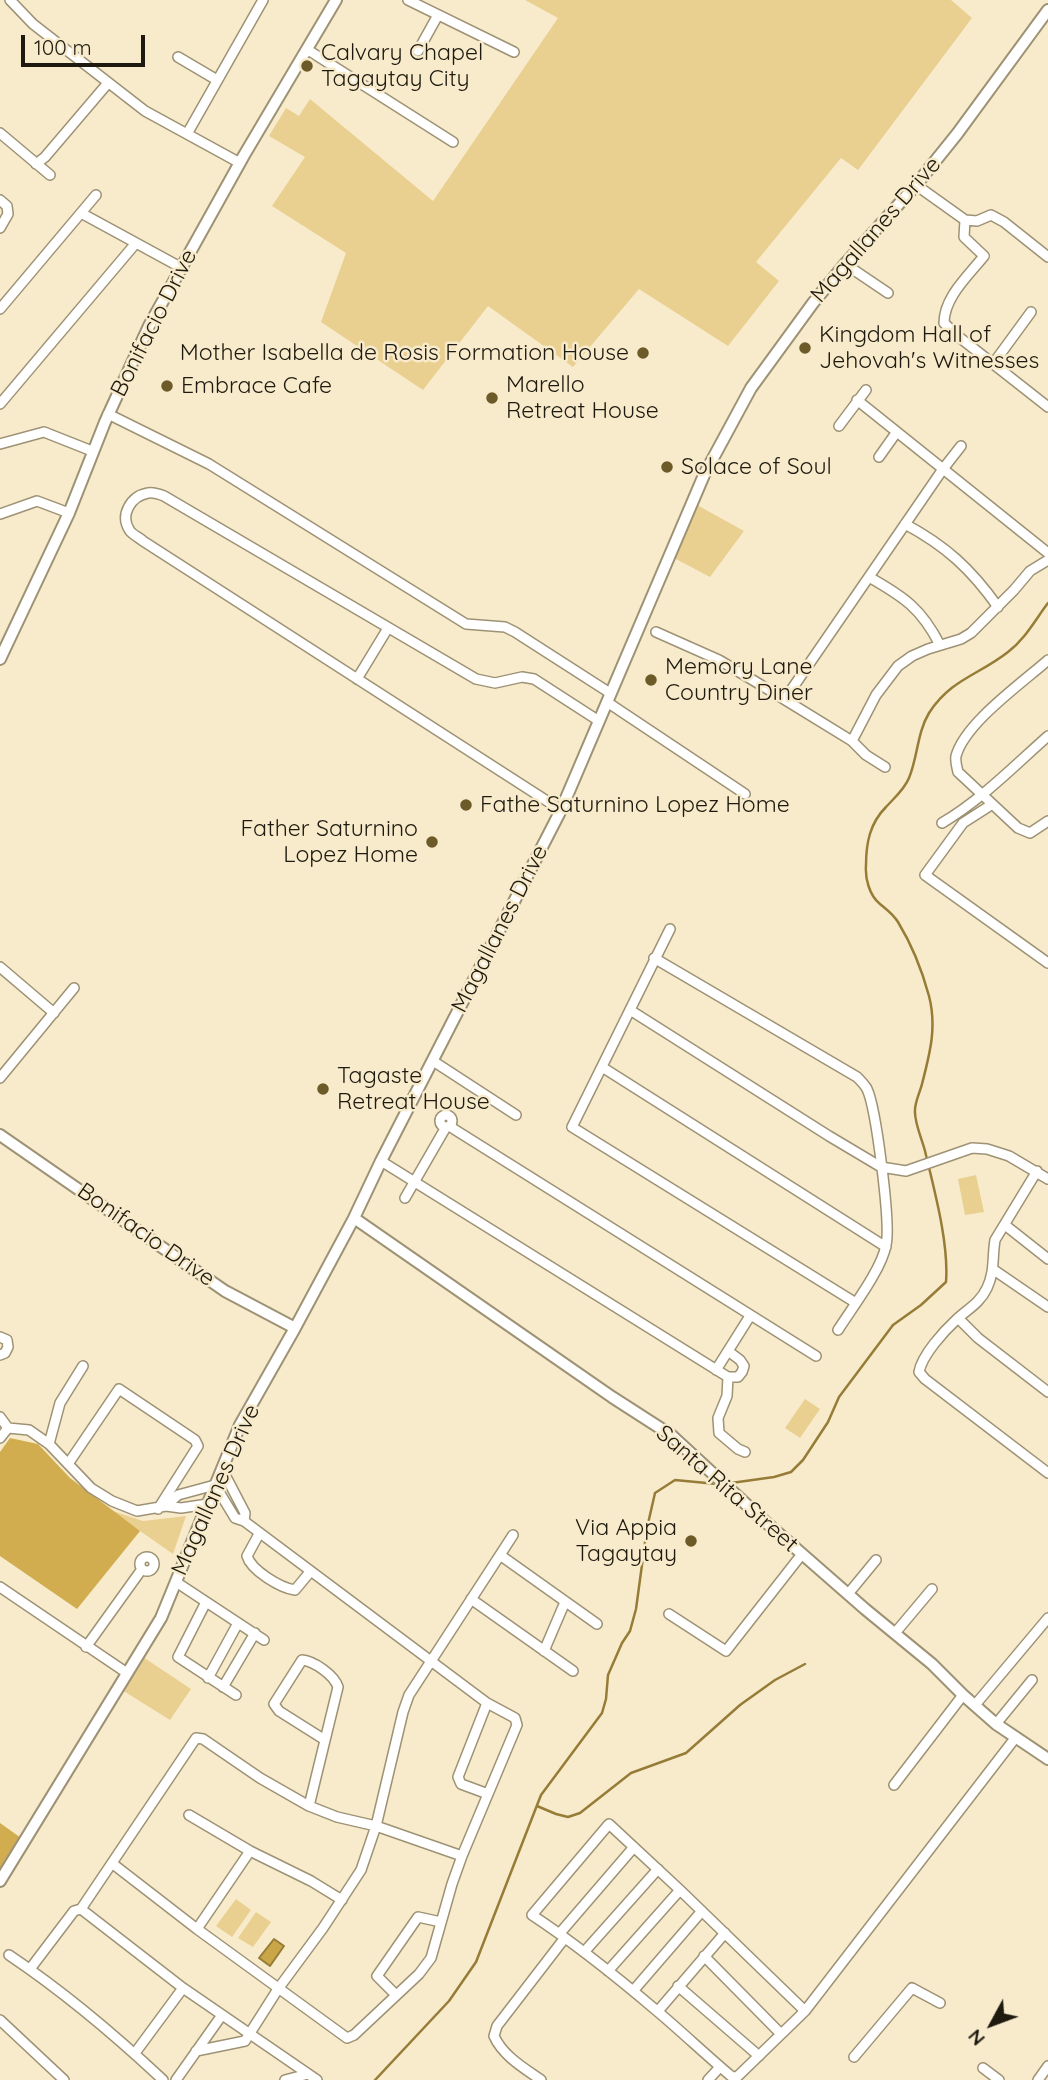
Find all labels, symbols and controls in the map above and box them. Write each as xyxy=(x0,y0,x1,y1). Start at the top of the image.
scale bar xyxy=(24,21,149,65)
text: 100 m xyxy=(34,34,92,60)
place label: Calvary Chapel Tagaytay City xyxy=(321,39,483,93)
marker: Calvary Chapel Tagaytay City xyxy=(299,58,315,74)
street label: Magallanes Drive xyxy=(805,151,947,309)
street label: Bonifacio Drive xyxy=(105,245,203,401)
place label: Kingdom Hall of Jehovah's Witnesses xyxy=(819,321,1039,375)
place label: Mother Isabella de Rosis Formation House xyxy=(180,339,629,367)
marker: Kingdom Hall of Jehovah's Witnesses xyxy=(797,340,813,356)
marker: Mother Isabella de Rosis Formation House xyxy=(635,345,651,361)
place label: Marello Retreat House xyxy=(506,371,659,425)
place label: Embrace Cafe xyxy=(181,372,332,400)
marker: Embrace Cafe xyxy=(159,378,175,394)
marker: Marello Retreat House xyxy=(484,390,500,406)
place label: Solace of Soul xyxy=(681,453,832,481)
marker: Solace of Soul xyxy=(659,459,675,475)
place label: Memory Lane Country Diner xyxy=(665,653,813,707)
marker: Memory Lane Country Diner xyxy=(643,672,659,688)
place label: Fathe Saturnino Lopez Home xyxy=(480,791,790,819)
marker: Fathe Saturnino Lopez Home xyxy=(458,797,474,813)
place label: Father Saturnino Lopez Home xyxy=(241,815,418,869)
marker: Father Saturnino Lopez Home xyxy=(424,834,440,850)
street label: Magallanes Drive xyxy=(446,841,554,1017)
place label: Tagaste Retreat House xyxy=(337,1062,490,1116)
marker: Tagaste Retreat House xyxy=(315,1081,331,1097)
street label: Bonifacio Drive xyxy=(72,1177,220,1293)
street label: Magallanes Drive xyxy=(166,1400,266,1580)
street label: Santa Rita Street xyxy=(650,1420,804,1558)
place label: Via Appia Tagaytay xyxy=(575,1514,677,1568)
marker: Via Appia Tagaytay xyxy=(683,1533,699,1549)
north arrow xyxy=(957,1989,1027,2059)
text: N xyxy=(963,2025,990,2051)

